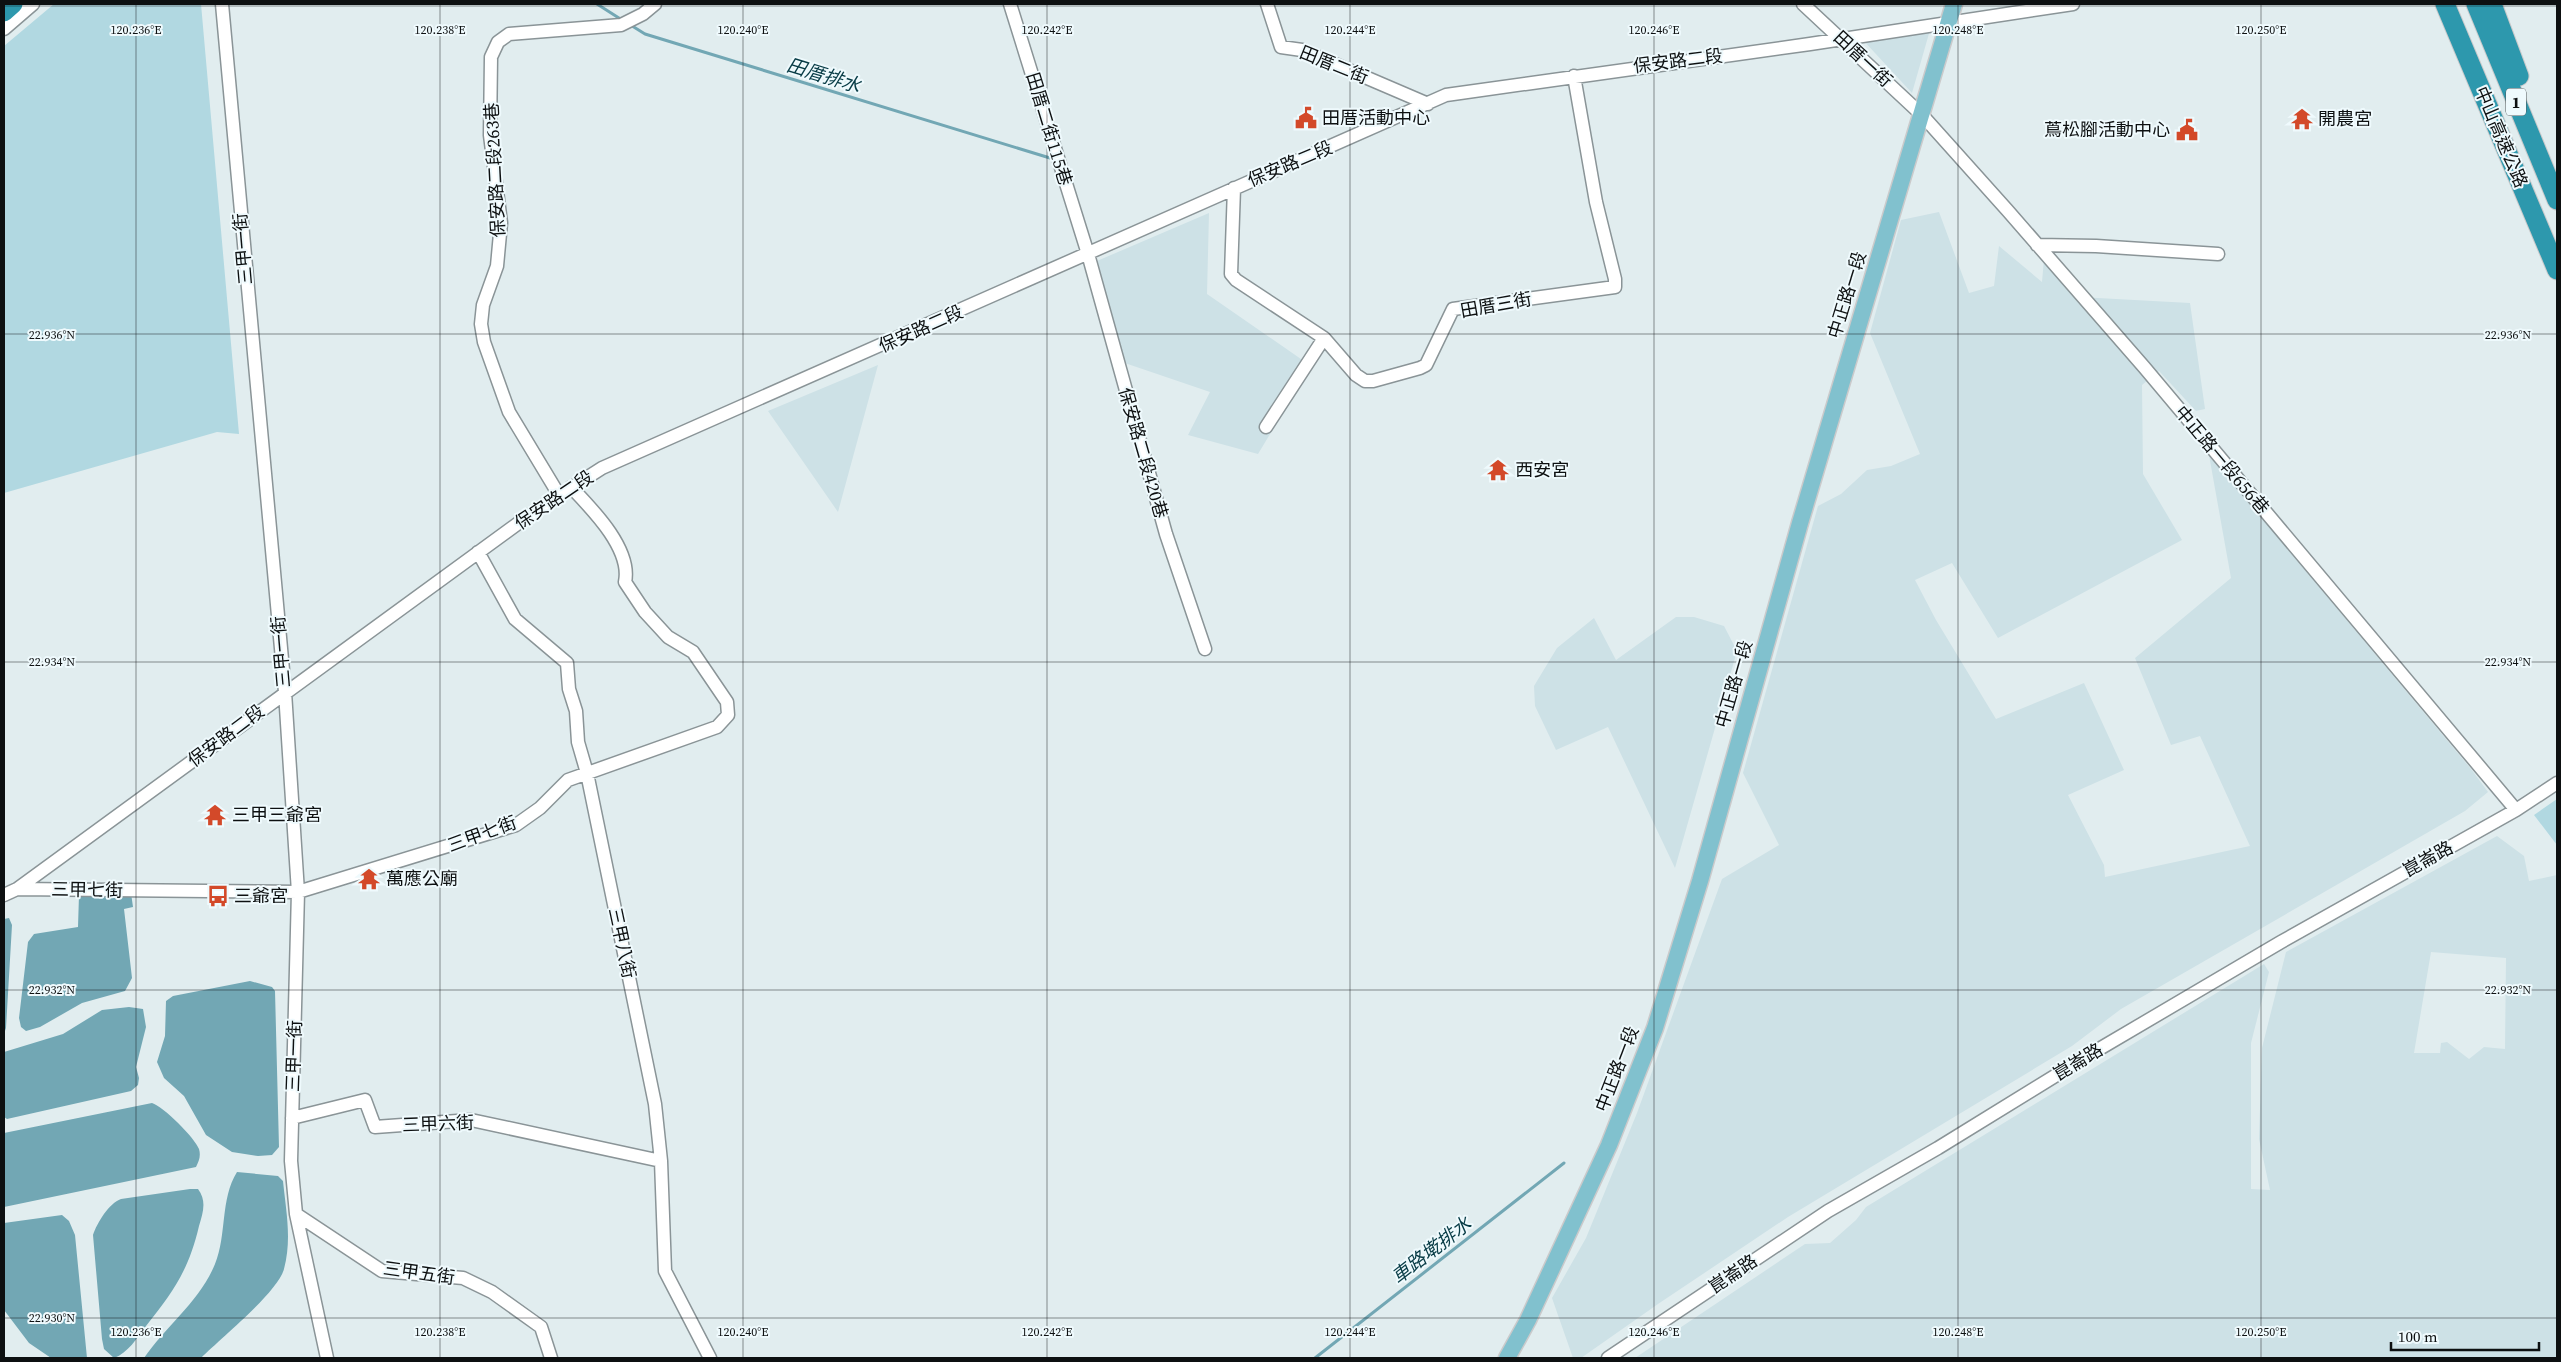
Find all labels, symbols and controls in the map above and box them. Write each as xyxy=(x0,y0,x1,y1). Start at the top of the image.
text: 120.236°E xyxy=(111,22,161,38)
text: 120.238°E xyxy=(415,22,465,38)
text: 120.240°E xyxy=(718,22,768,38)
text: 120.242°E xyxy=(1022,22,1072,38)
text: 120.244°E xyxy=(1325,22,1375,38)
text: 120.246°E xyxy=(1629,22,1679,38)
text: 120.248°E xyxy=(1933,22,1983,38)
text: 120.250°E xyxy=(2236,22,2286,38)
street label: 田厝一街 xyxy=(1828,25,1898,92)
street label: 田厝二街 xyxy=(1296,39,1372,90)
street label: 保安路二段 xyxy=(1632,43,1724,78)
water label: 田厝排水 xyxy=(784,51,865,99)
street label: 田厝二街115巷 xyxy=(1020,69,1079,188)
street label: 中山高速公路 xyxy=(2469,82,2534,191)
road number: 1 xyxy=(2506,88,2526,115)
street label: 保安路二段263巷 xyxy=(478,102,511,238)
public building icon: 田厝活動中心 xyxy=(1293,105,1319,131)
place label: 田厝活動中心 xyxy=(1322,105,1430,130)
temple icon: 開農宮 xyxy=(2289,106,2315,132)
place label: 開農宮 xyxy=(2318,106,2372,131)
place label: 蔦松腳活動中心 xyxy=(2044,117,2170,142)
public building icon: 蔦松腳活動中心 xyxy=(2174,117,2200,143)
street label: 保安路二段 xyxy=(1243,134,1336,193)
street label: 三甲一街 xyxy=(227,212,258,286)
street label: 中正路一段 xyxy=(1821,248,1872,342)
street label: 田厝三街 xyxy=(1458,286,1534,323)
street label: 保安路二段 xyxy=(875,299,967,358)
text: 22.936°N xyxy=(29,327,75,343)
text: 22.936°N xyxy=(2485,327,2531,343)
street label: 保安路二段420巷 xyxy=(1113,385,1174,521)
street label: 中正路一段656巷 xyxy=(2169,400,2275,519)
temple icon: 西安宮 xyxy=(1485,457,1511,483)
place label: 西安宮 xyxy=(1515,457,1569,482)
street label: 保安路二段 xyxy=(509,464,598,535)
street label: 三甲一街 xyxy=(265,615,296,689)
street label: 中正路一段 xyxy=(1709,637,1758,731)
text: 22.934°N xyxy=(29,654,75,670)
text: 22.934°N xyxy=(2485,654,2531,670)
street label: 保安路二段 xyxy=(182,699,269,773)
temple icon: 三甲三爺宮 xyxy=(202,802,228,828)
place label: 三甲三爺宮 xyxy=(232,802,322,827)
street label: 三甲七街 xyxy=(444,809,520,858)
street label: 崑崙路 xyxy=(2398,835,2457,883)
temple icon: 萬應公廟 xyxy=(356,866,382,892)
place label: 萬應公廟 xyxy=(386,866,458,891)
street label: 三甲七街 xyxy=(51,876,123,903)
bus stop icon: 三爺宮 xyxy=(205,883,231,909)
place label: 三爺宮 xyxy=(234,883,288,908)
street label: 三甲八街 xyxy=(603,905,642,981)
text: 22.932°N xyxy=(29,982,75,998)
text: 22.932°N xyxy=(2485,982,2531,998)
street label: 三甲一街 xyxy=(280,1020,307,1092)
street label: 中正路一段 xyxy=(1589,1022,1644,1115)
street label: 崑崙路 xyxy=(2048,1037,2107,1086)
street label: 三甲六街 xyxy=(402,1110,474,1137)
water label: 車路墘排水 xyxy=(1386,1210,1477,1289)
street label: 崑崙路 xyxy=(1703,1248,1762,1299)
street label: 三甲五街 xyxy=(382,1255,456,1290)
text: 22.930°N xyxy=(29,1310,75,1326)
scale bar xyxy=(2391,1320,2538,1352)
text: 120.236°E xyxy=(111,1324,161,1340)
text: 120.238°E xyxy=(415,1324,465,1340)
text: 120.240°E xyxy=(718,1324,768,1340)
text: 120.242°E xyxy=(1022,1324,1072,1340)
text: 120.244°E xyxy=(1325,1324,1375,1340)
text: 120.246°E xyxy=(1629,1324,1679,1340)
text: 120.248°E xyxy=(1933,1324,1983,1340)
text: 120.250°E xyxy=(2236,1324,2286,1340)
text: 100 m xyxy=(2398,1326,2438,1347)

